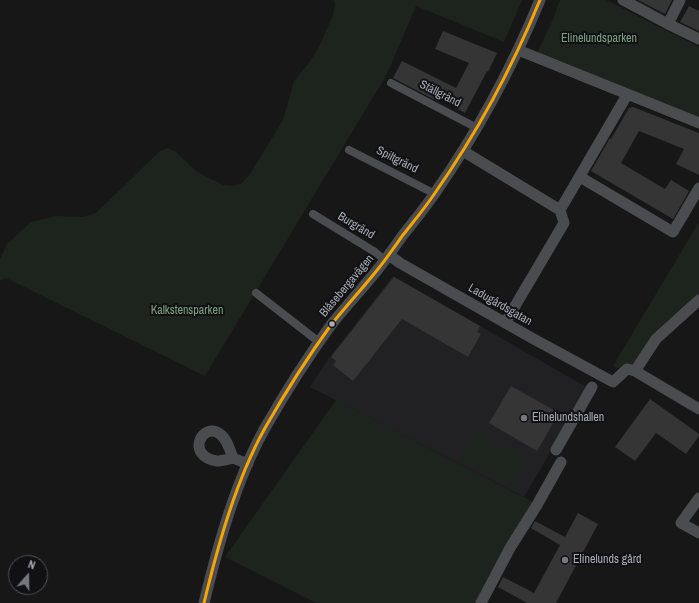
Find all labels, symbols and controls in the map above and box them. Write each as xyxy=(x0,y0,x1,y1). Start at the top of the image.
park label: Elinelundsparken xyxy=(561,32,637,46)
street label: Ställgränd xyxy=(417,78,463,110)
street label: Spiltgränd xyxy=(374,143,420,177)
street label: Burgränd xyxy=(335,209,377,243)
street label: Blåsebergavägen xyxy=(317,252,377,320)
street label: Ladugårdsgatan xyxy=(466,281,534,329)
park label: Kalkstensparken xyxy=(151,304,223,318)
unlabelled marker xyxy=(327,319,337,329)
place label: Elinelundshallen xyxy=(532,411,604,425)
marker: Elinelundshallen xyxy=(519,413,529,423)
place label: Elinelunds gård xyxy=(573,553,641,567)
north arrow xyxy=(8,555,48,595)
marker: Elinelunds gård xyxy=(560,555,570,565)
text: N xyxy=(26,557,37,572)

